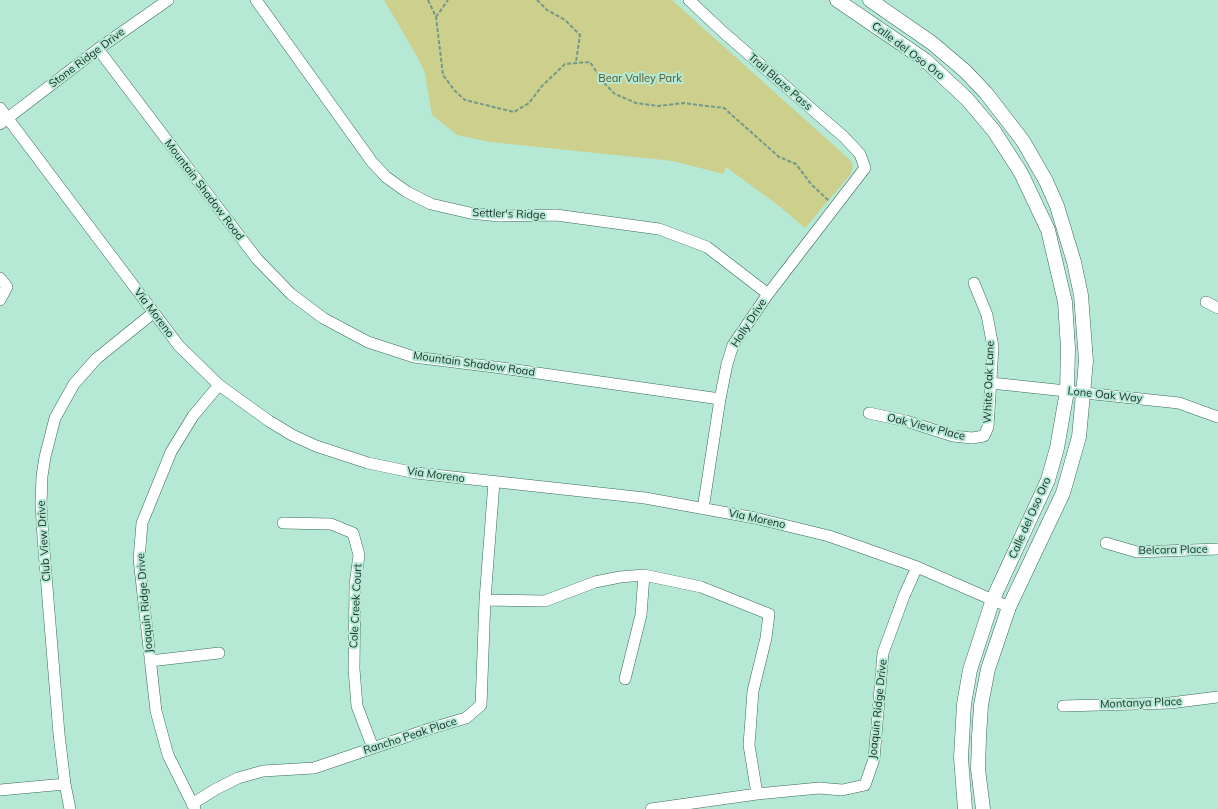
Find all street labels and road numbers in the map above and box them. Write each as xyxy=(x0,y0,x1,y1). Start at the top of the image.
street label: Calle del Oso Oro xyxy=(869,19,947,83)
street label: Stone Ridge Drive xyxy=(47,25,127,91)
street label: Trail Blaze Pass xyxy=(745,51,815,113)
street label: Mountain Shadow Road xyxy=(162,137,246,243)
street label: Settler's Ridge xyxy=(472,206,546,222)
street label: Via Moreno xyxy=(131,286,177,340)
street label: Holly Drive xyxy=(728,296,770,350)
street label: White Oak Lane xyxy=(981,340,997,424)
street label: Mountain Shadow Road xyxy=(412,349,536,379)
street label: Lone Oak Way xyxy=(1067,385,1143,405)
street label: Oak View Place xyxy=(886,411,966,443)
street label: Via Moreno xyxy=(406,464,466,486)
street label: Calle del Oso Oro xyxy=(1006,475,1054,561)
street label: Club View Drive xyxy=(35,500,53,582)
street label: Via Moreno xyxy=(727,507,787,531)
street label: Belcara Place xyxy=(1138,543,1208,557)
street label: Joaquin Ridge Drive xyxy=(134,552,156,654)
street label: Cole Creek Court xyxy=(347,563,365,649)
street label: Joaquin Ridge Drive xyxy=(866,658,890,760)
street label: Montanya Place xyxy=(1100,695,1182,711)
street label: Rancho Peak Place xyxy=(362,715,458,757)

